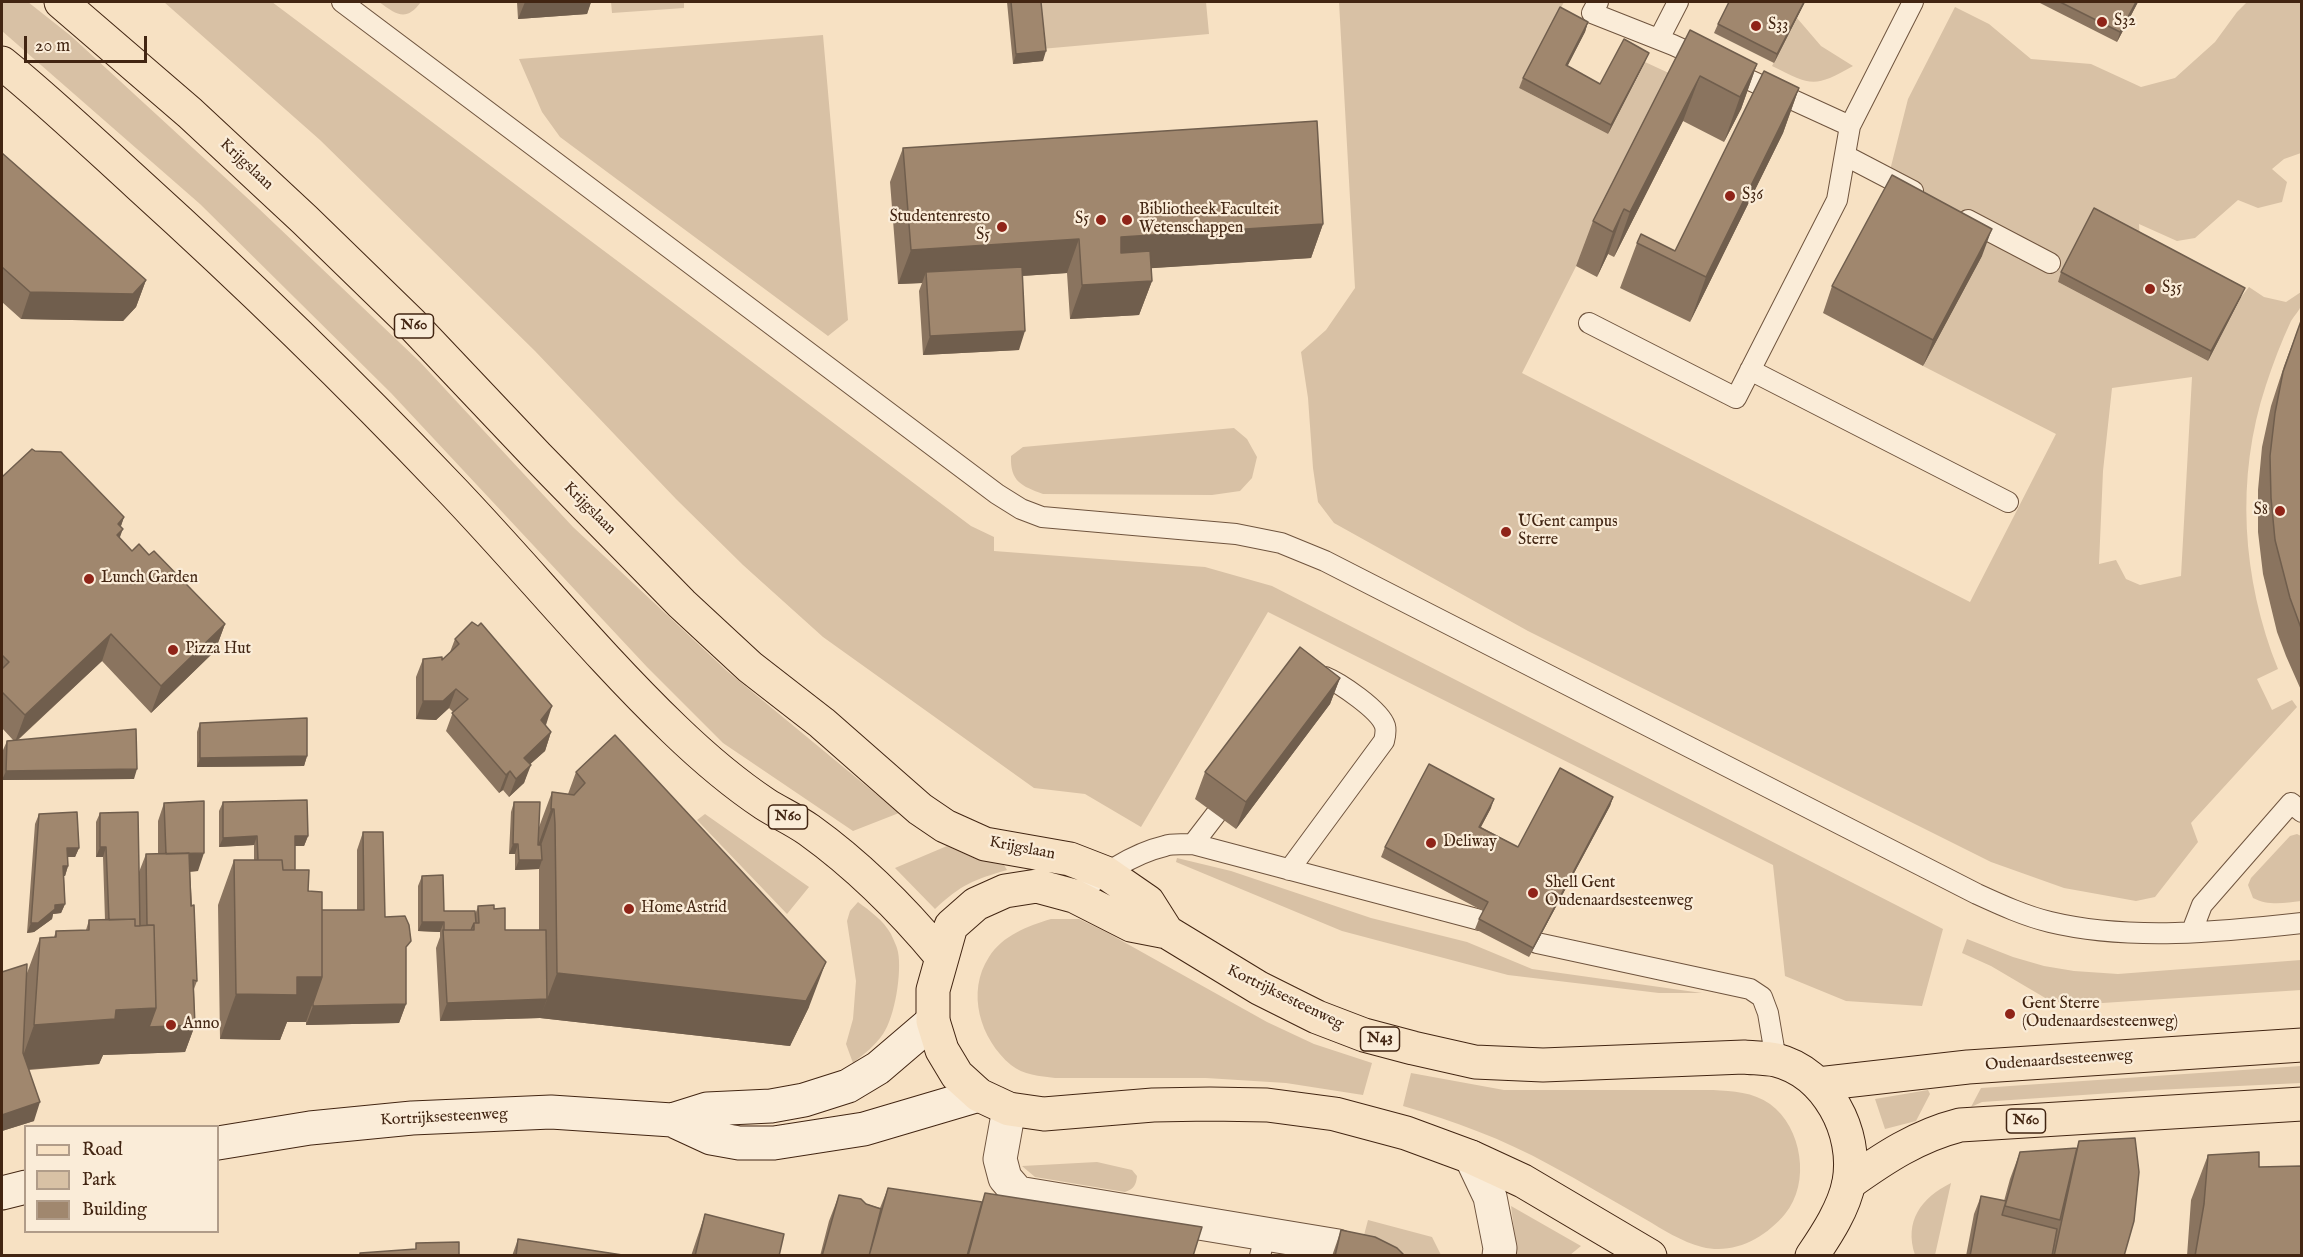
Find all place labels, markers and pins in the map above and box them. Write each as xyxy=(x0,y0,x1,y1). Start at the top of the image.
place label: S32 xyxy=(2114,12,2136,32)
marker: S32 xyxy=(2095,15,2109,29)
place label: S33 xyxy=(1768,16,1788,36)
marker: S33 xyxy=(1749,19,1763,33)
place label: S36 xyxy=(1742,186,1763,206)
marker: S36 xyxy=(1723,189,1737,203)
place label: Bibliotheek Faculteit Wetenschappen xyxy=(1139,201,1279,239)
place label: Studentenresto S5 xyxy=(889,208,990,246)
place label: S5 xyxy=(1075,210,1089,230)
marker: S5 xyxy=(1094,213,1108,227)
marker: Bibliotheek Faculteit Wetenschappen xyxy=(1120,213,1134,227)
marker: Studentenresto S5 xyxy=(995,220,1009,234)
place label: S35 xyxy=(2162,279,2182,299)
marker: S35 xyxy=(2143,282,2157,296)
place label: S8 xyxy=(2254,501,2268,521)
marker: S8 xyxy=(2273,504,2287,518)
place label: UGent campus Sterre xyxy=(1518,513,1618,551)
marker: UGent campus Sterre xyxy=(1499,525,1513,539)
place label: Lunch Garden xyxy=(101,569,198,589)
marker: Lunch Garden xyxy=(82,572,96,586)
place label: Pizza Hut xyxy=(185,640,251,660)
marker: Pizza Hut xyxy=(166,643,180,657)
place label: Deliway xyxy=(1443,833,1497,853)
marker: Deliway xyxy=(1424,836,1438,850)
place label: Shell Gent Oudenaardsesteenweg xyxy=(1545,874,1693,912)
marker: Shell Gent Oudenaardsesteenweg xyxy=(1526,886,1540,900)
place label: Home Astrid xyxy=(641,899,727,919)
marker: Home Astrid xyxy=(622,902,636,916)
place label: Gent Sterre (Oudenaardsesteenweg) xyxy=(2022,995,2178,1033)
marker: Gent Sterre (Oudenaardsesteenweg) xyxy=(2003,1007,2017,1021)
place label: Anno xyxy=(183,1015,219,1035)
marker: Anno xyxy=(164,1018,178,1032)

